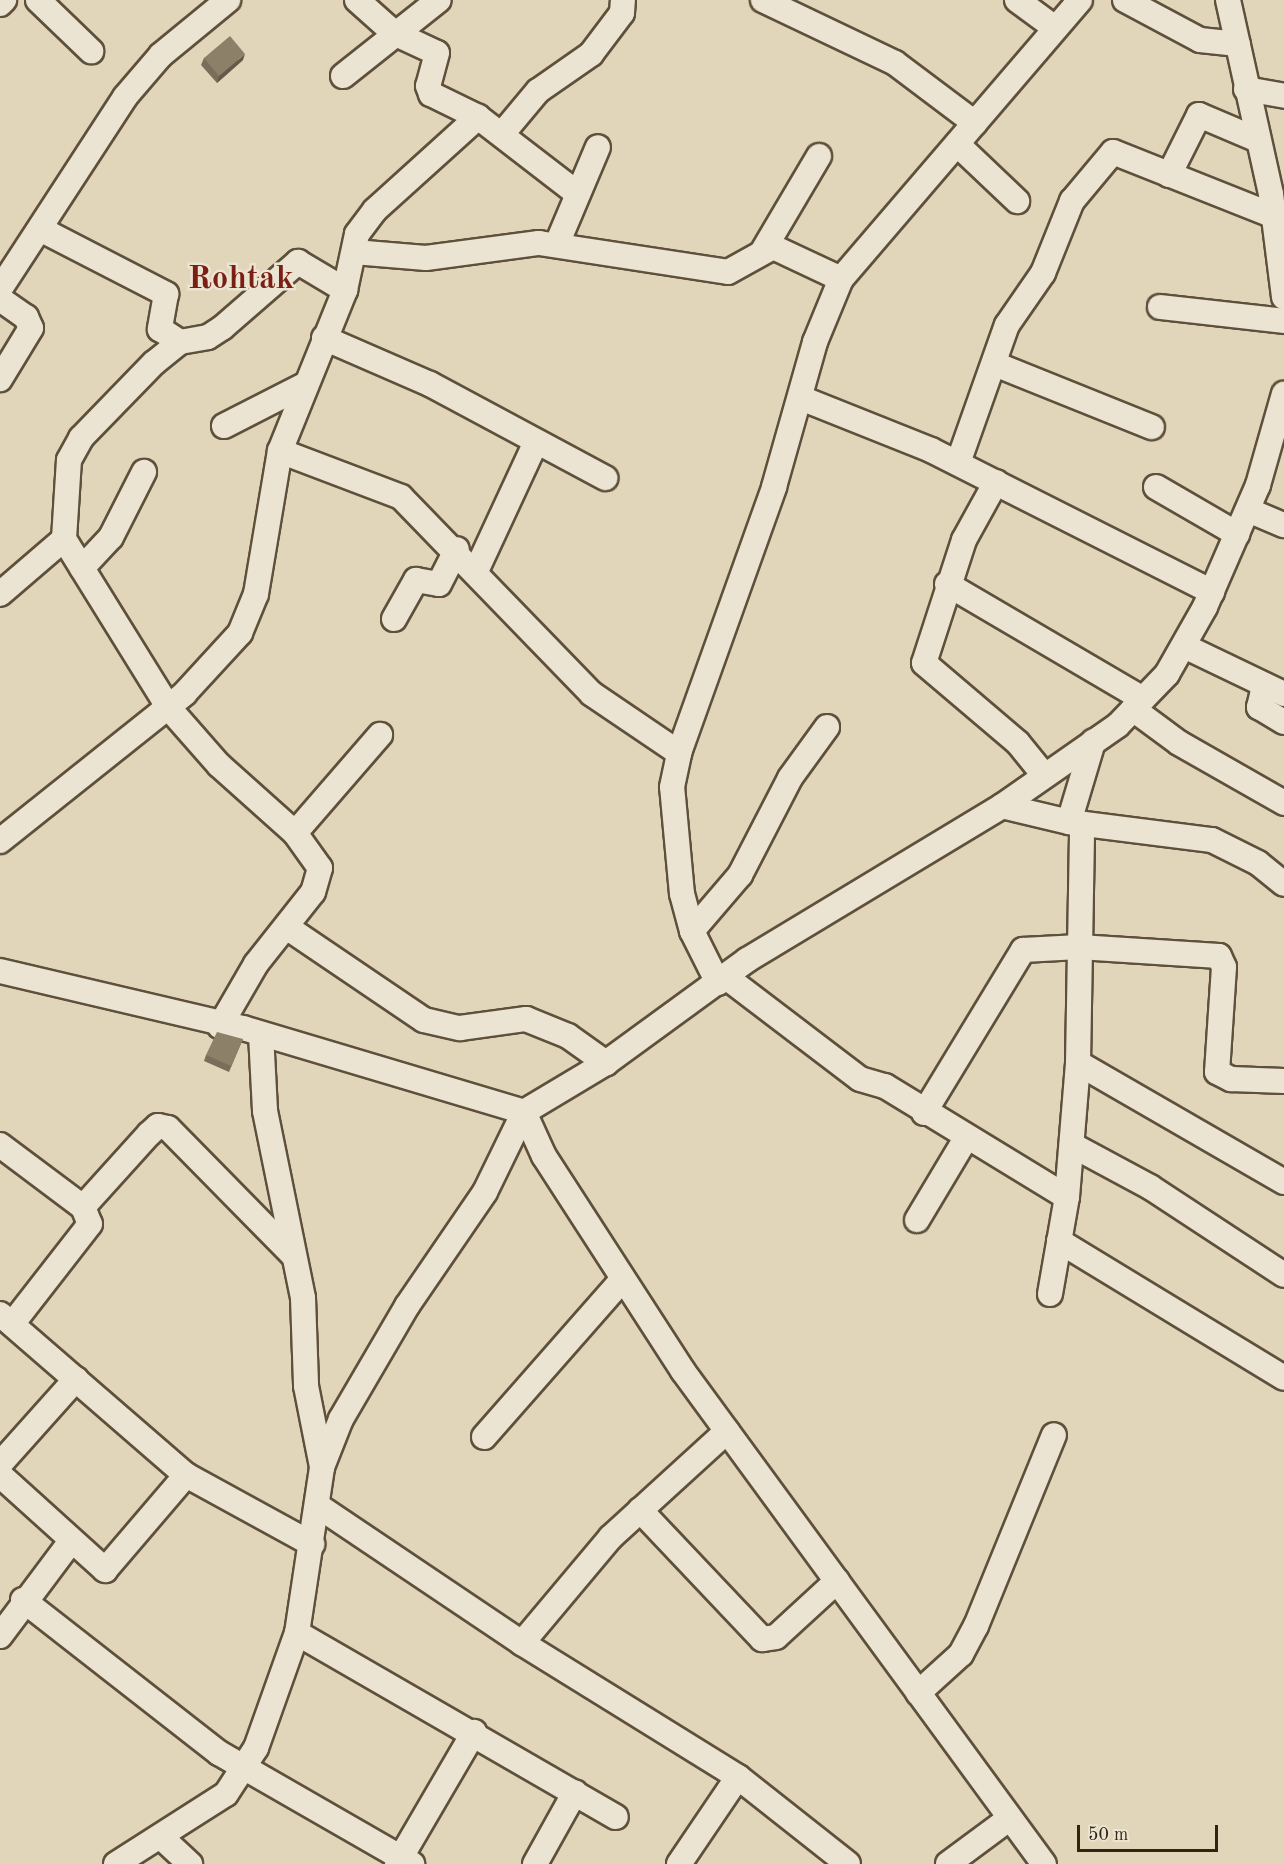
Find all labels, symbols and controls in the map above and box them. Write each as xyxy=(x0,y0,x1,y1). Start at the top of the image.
district label: Rohtak xyxy=(188,260,294,300)
scale bar xyxy=(1080,1813,1221,1851)
text: 50 m xyxy=(1088,1826,1128,1844)

